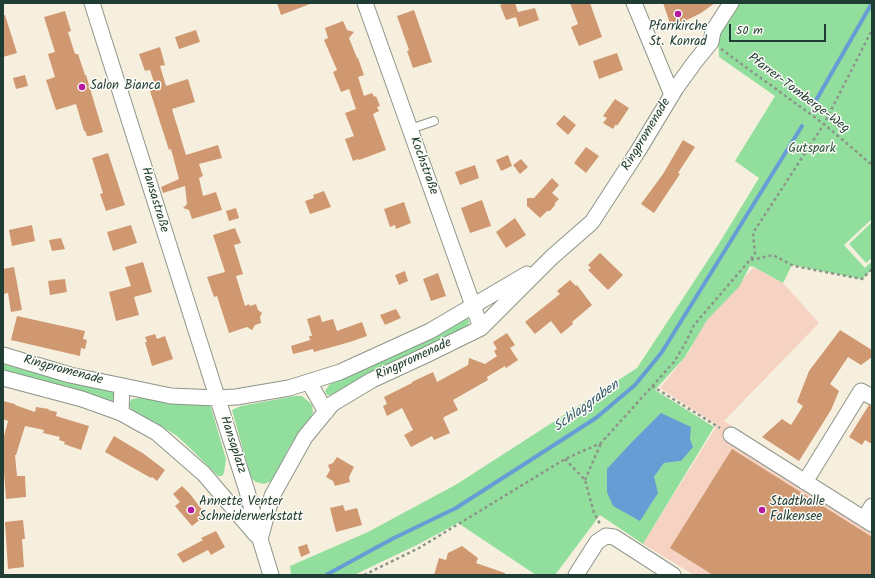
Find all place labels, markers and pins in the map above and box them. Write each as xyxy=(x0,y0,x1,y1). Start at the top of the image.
marker: Pfarrkirche St. Konrad xyxy=(673,9,683,19)
place label: Pfarrkirche St. Konrad xyxy=(649,20,707,51)
place label: Salon Bianca xyxy=(90,79,160,95)
marker: Salon Bianca xyxy=(77,82,87,92)
place label: Annette Venter Schneiderwerkstatt xyxy=(199,495,303,526)
place label: Stadthalle Falkensee xyxy=(770,495,825,526)
marker: Annette Venter Schneiderwerkstatt xyxy=(186,505,196,515)
marker: Stadthalle Falkensee xyxy=(757,505,767,515)

